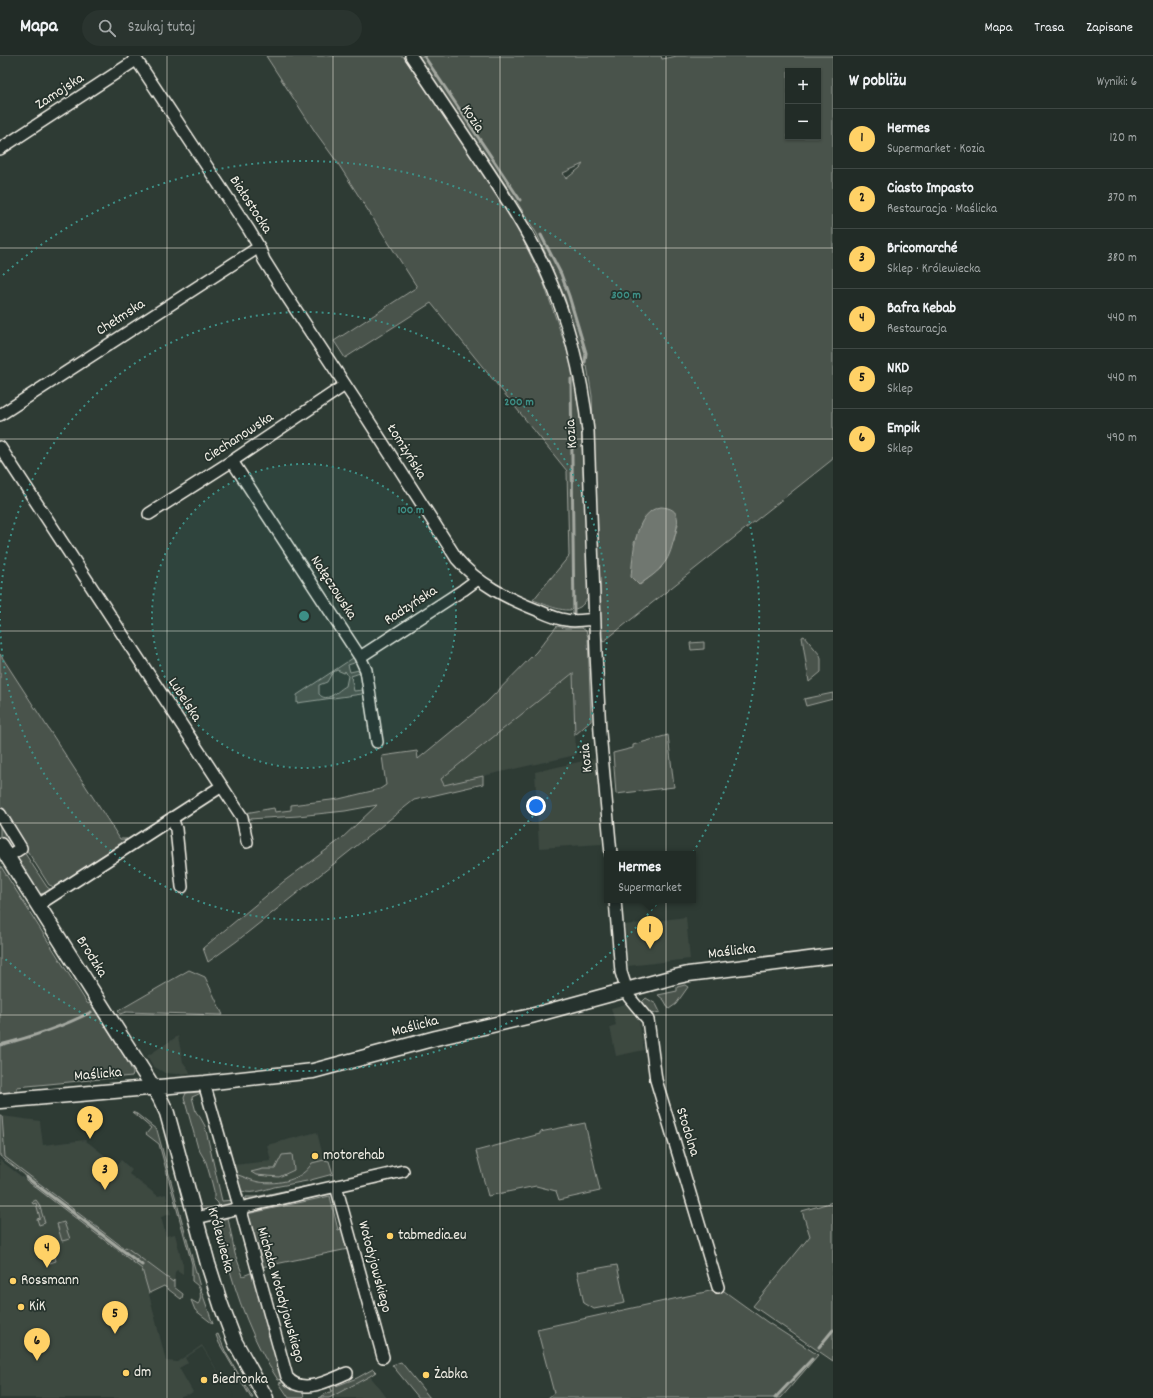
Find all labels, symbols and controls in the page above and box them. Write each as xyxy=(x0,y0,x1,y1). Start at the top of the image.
search box xyxy=(82,10,362,46)
text: Mapa xyxy=(20,14,58,41)
icon: search xyxy=(96,17,118,39)
text: Szukaj tutaj xyxy=(128,17,196,39)
text: Mapa xyxy=(985,18,1012,38)
text: Trasa xyxy=(1034,18,1064,38)
text: Zapisane xyxy=(1086,18,1133,38)
street label: Zamojska xyxy=(31,68,89,116)
map controls xyxy=(785,68,821,140)
button: + xyxy=(785,68,821,104)
text: W pobliżu xyxy=(849,70,906,94)
text: Wyniki: 6 xyxy=(1097,73,1137,92)
street label: Kozia xyxy=(455,101,490,138)
button: − xyxy=(785,104,821,140)
text: Hermes xyxy=(887,118,930,140)
text: 1 xyxy=(861,129,863,148)
text: 120 m xyxy=(1109,129,1137,148)
text: Supermarket · Kozia xyxy=(887,140,985,159)
street label: Białostocka xyxy=(223,172,277,239)
text: Ciasto Impasto xyxy=(887,178,974,200)
text: 2 xyxy=(859,189,865,208)
text: 370 m xyxy=(1107,189,1137,208)
text: Restauracja · Maślicka xyxy=(887,200,997,219)
text: Bricomarché xyxy=(887,238,957,260)
text: 3 xyxy=(859,249,865,268)
text: 380 m xyxy=(1107,249,1137,268)
text: Sklep · Królewiecka xyxy=(887,260,980,279)
text: 300 m xyxy=(611,287,641,304)
street label: Chełmska xyxy=(92,293,151,342)
text: Bafra Kebab xyxy=(887,298,956,320)
text: 4 xyxy=(859,309,865,328)
text: 440 m xyxy=(1107,309,1137,328)
text: Restauracja xyxy=(887,320,947,339)
text: NKD xyxy=(887,358,909,380)
text: 5 xyxy=(859,369,865,388)
text: 440 m xyxy=(1107,369,1137,388)
text: Sklep xyxy=(887,380,913,399)
text: 200 m xyxy=(504,394,534,411)
street label: Ciechanowska xyxy=(200,407,279,469)
street label: Kozia xyxy=(560,418,584,449)
text: Empik xyxy=(887,418,920,440)
street label: Łomżyńska xyxy=(380,419,432,485)
text: 6 xyxy=(859,429,865,448)
text: 490 m xyxy=(1107,429,1137,448)
text: Sklep xyxy=(887,440,913,459)
text: 100 m xyxy=(398,502,424,519)
street label: Nałęczowska xyxy=(304,552,362,625)
street label: Radzyńska xyxy=(380,580,443,631)
centre of rings xyxy=(297,609,311,623)
street label: Lubelska xyxy=(161,674,207,727)
street label: Kozia xyxy=(575,742,599,773)
your location xyxy=(526,796,546,816)
popup xyxy=(604,851,696,903)
text: Hermes xyxy=(618,857,661,879)
text: Supermarket xyxy=(618,879,682,898)
pin: 1 xyxy=(637,916,663,949)
street label: Brodzka xyxy=(70,932,113,983)
street label: Maślicka xyxy=(707,938,758,966)
street label: Maślicka xyxy=(389,1010,442,1044)
street label: Maślicka xyxy=(73,1062,124,1088)
street label: Stodolna xyxy=(669,1105,705,1160)
pin: 2 xyxy=(77,1106,103,1139)
place label: motorehab xyxy=(323,1145,385,1167)
marker: motorehab xyxy=(310,1151,320,1161)
pin: 3 xyxy=(92,1157,118,1190)
street label: Królewiecka xyxy=(201,1205,240,1276)
street label: Wołodyjowskiego xyxy=(351,1219,397,1316)
street label: Michała Wołodyjowskiego xyxy=(250,1225,310,1366)
place label: tabmedia.eu xyxy=(398,1225,466,1247)
marker: tabmedia.eu xyxy=(385,1231,395,1241)
pin: 4 xyxy=(34,1235,60,1268)
place label: Rossmann xyxy=(21,1270,79,1292)
marker: Rossmann xyxy=(8,1276,18,1286)
place label: KiK xyxy=(29,1296,46,1318)
pin: 5 xyxy=(102,1301,128,1334)
marker: KiK xyxy=(16,1302,26,1312)
pin: 6 xyxy=(24,1328,50,1361)
place label: dm xyxy=(134,1362,151,1384)
place label: Żabka xyxy=(434,1364,468,1386)
marker: dm xyxy=(121,1368,131,1378)
place label: Biedronka xyxy=(212,1369,269,1391)
marker: Żabka xyxy=(421,1370,431,1380)
marker: Biedronka xyxy=(199,1375,209,1385)

